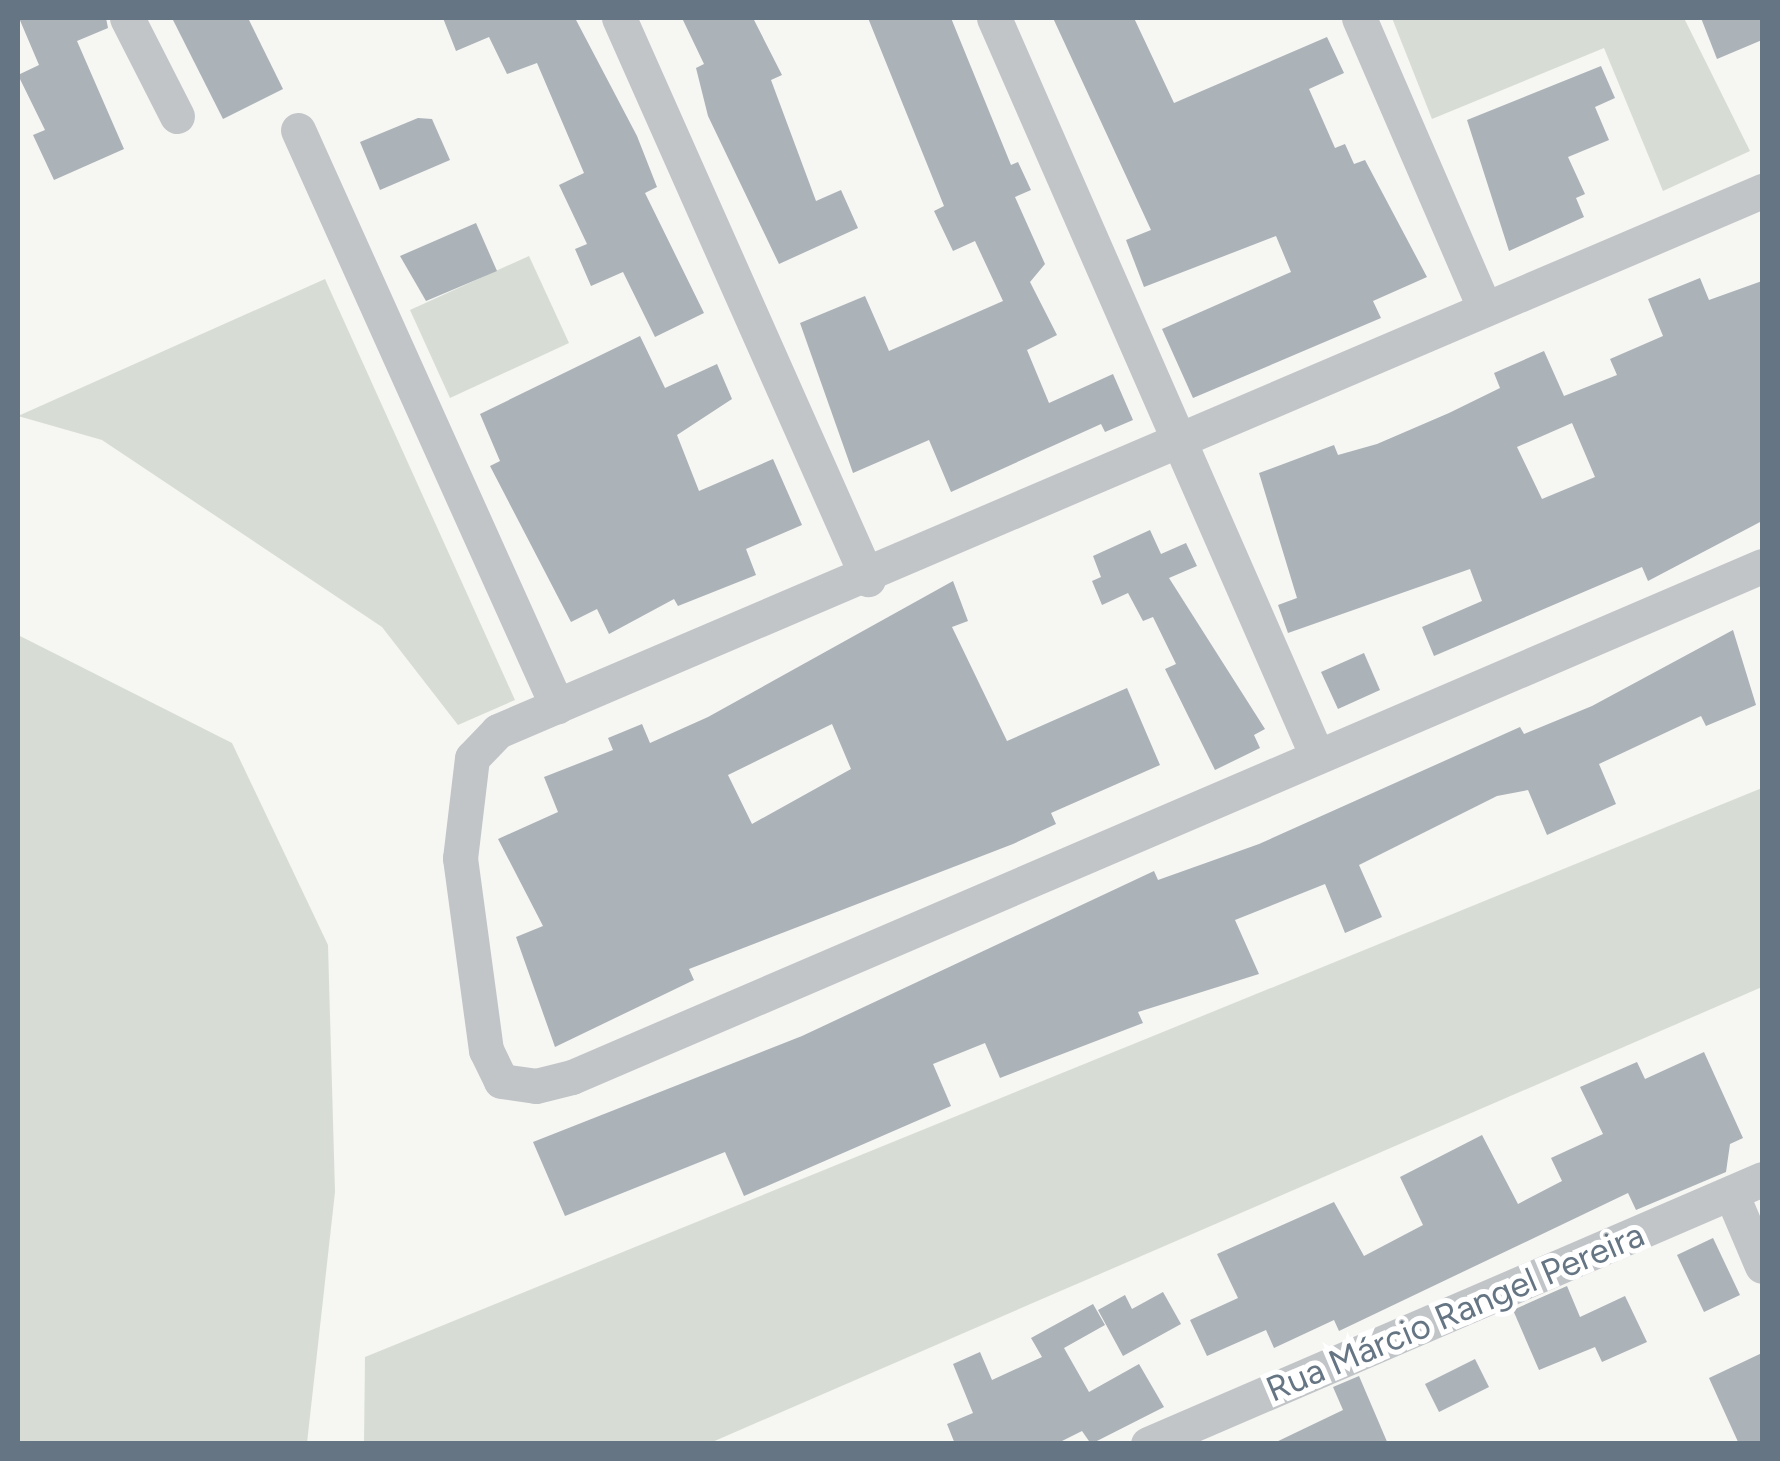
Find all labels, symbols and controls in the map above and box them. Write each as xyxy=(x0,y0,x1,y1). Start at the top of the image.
street label: Rua Márcio Rangel Pereira xyxy=(1260,1213,1650,1411)

